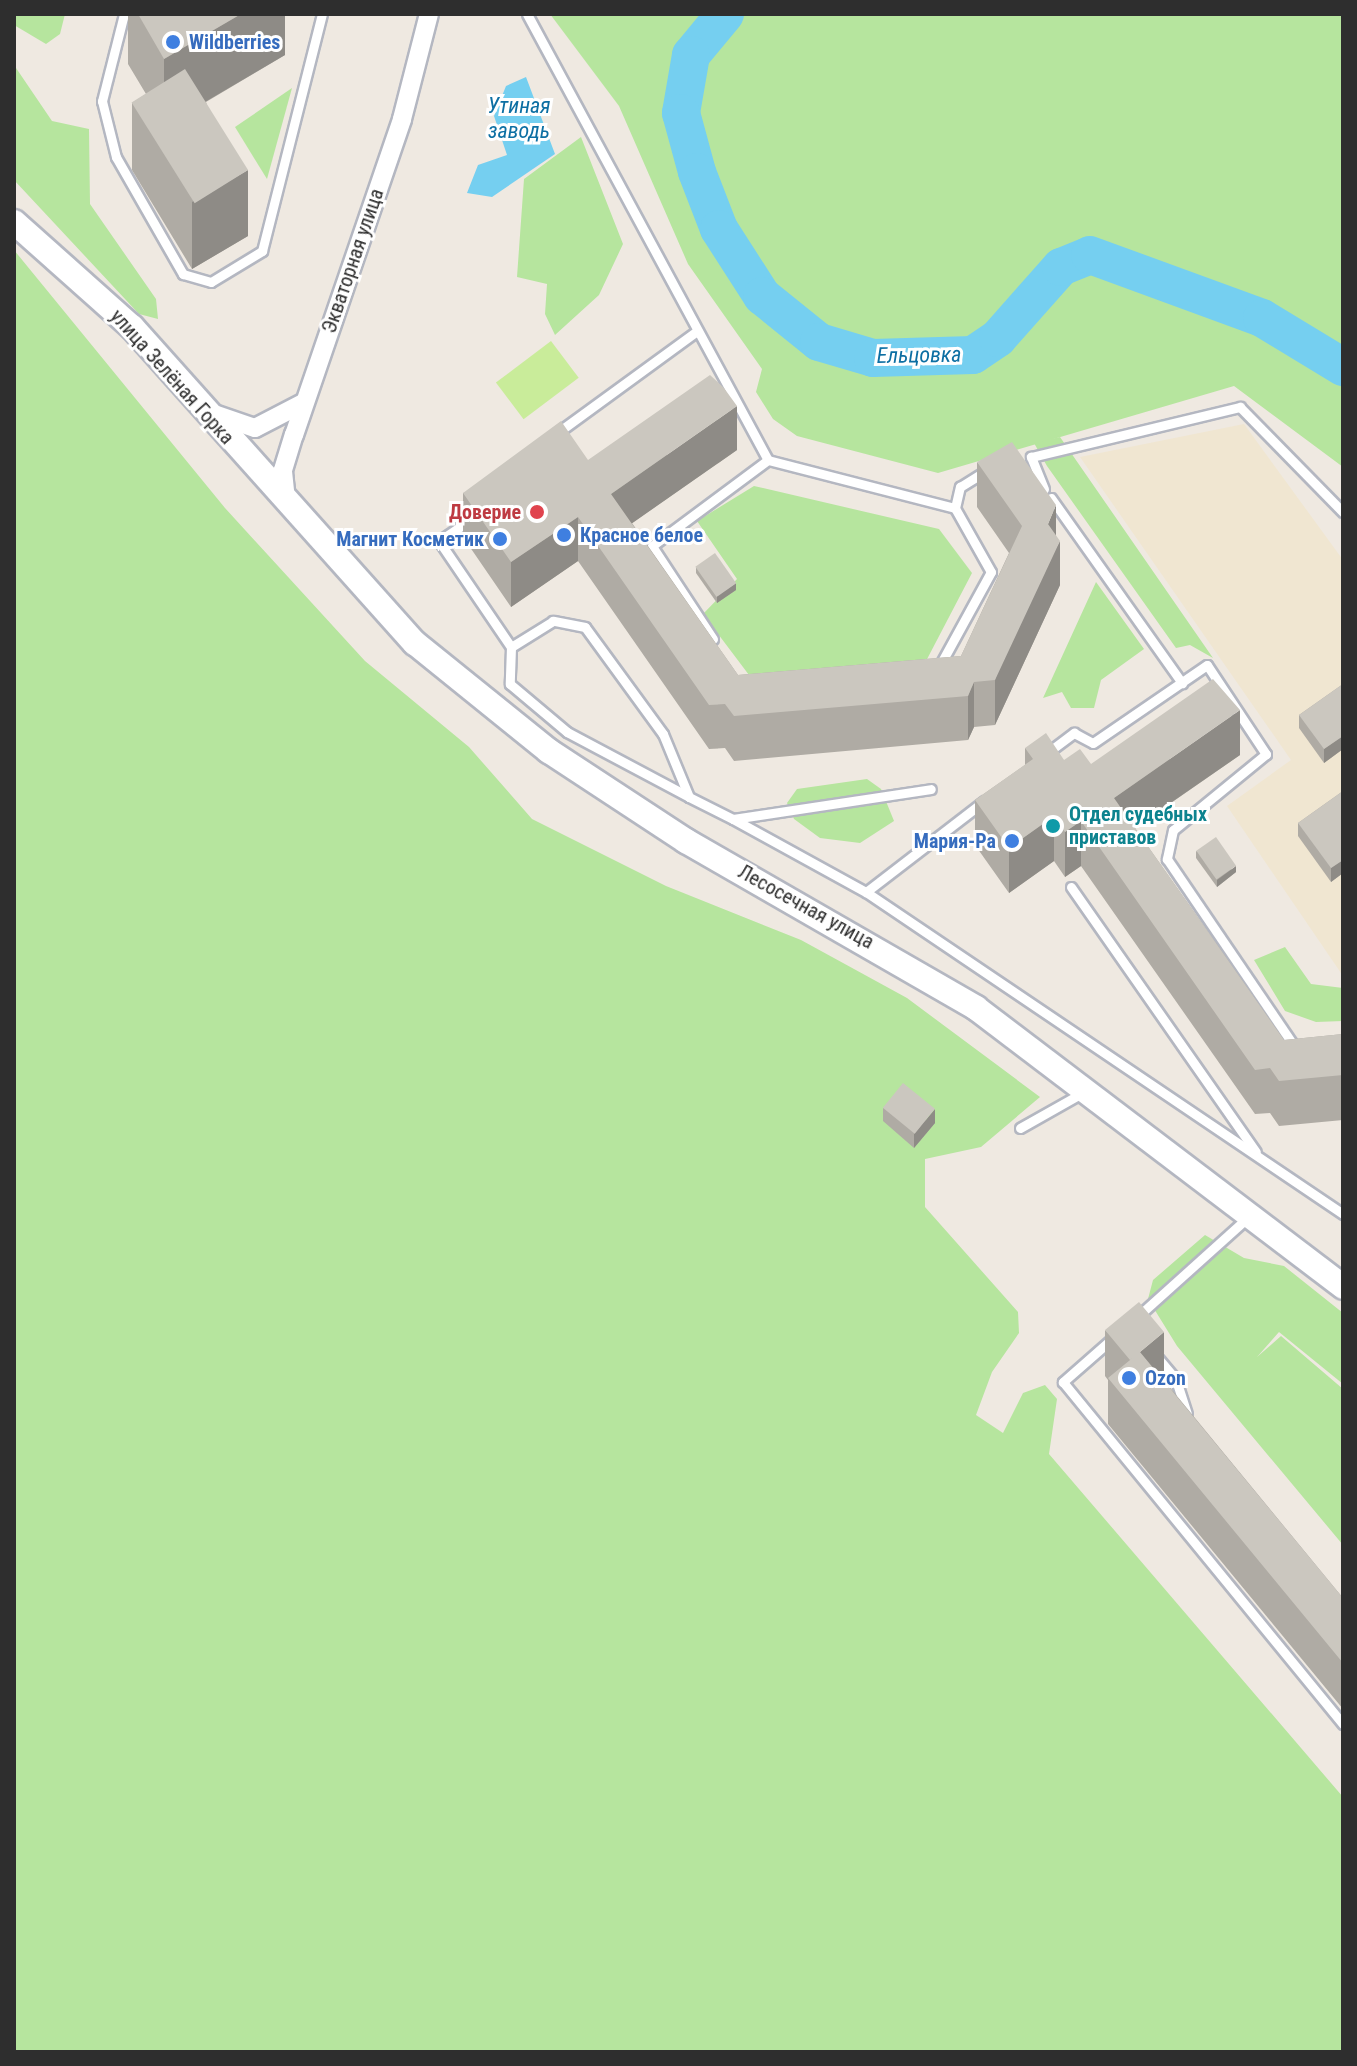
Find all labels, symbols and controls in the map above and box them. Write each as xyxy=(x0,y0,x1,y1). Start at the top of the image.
place label: Wildberries xyxy=(189,30,280,54)
marker: Wildberries xyxy=(164,33,182,51)
water label: Утиная заводь xyxy=(487,92,551,144)
street label: Экваторная улица xyxy=(317,186,389,336)
street label: улица Зелёная Горка xyxy=(105,305,239,449)
water label: Ельцовка xyxy=(876,341,962,369)
place label: Доверие xyxy=(449,500,521,524)
marker: Доверие xyxy=(528,503,546,521)
place label: Красное белое xyxy=(580,523,703,547)
marker: Красное белое xyxy=(555,526,573,544)
place label: Магнит Косметик xyxy=(336,527,484,551)
marker: Магнит Косметик xyxy=(491,530,509,548)
place label: Отдел судебных приставов xyxy=(1069,802,1207,849)
marker: Отдел судебных приставов xyxy=(1044,817,1062,835)
place label: Мария-Ра xyxy=(914,829,996,853)
marker: Мария-Ра xyxy=(1003,832,1021,850)
street label: Лесосечная улица xyxy=(734,860,878,954)
place label: Ozon xyxy=(1145,1366,1186,1390)
marker: Ozon xyxy=(1120,1369,1138,1387)

